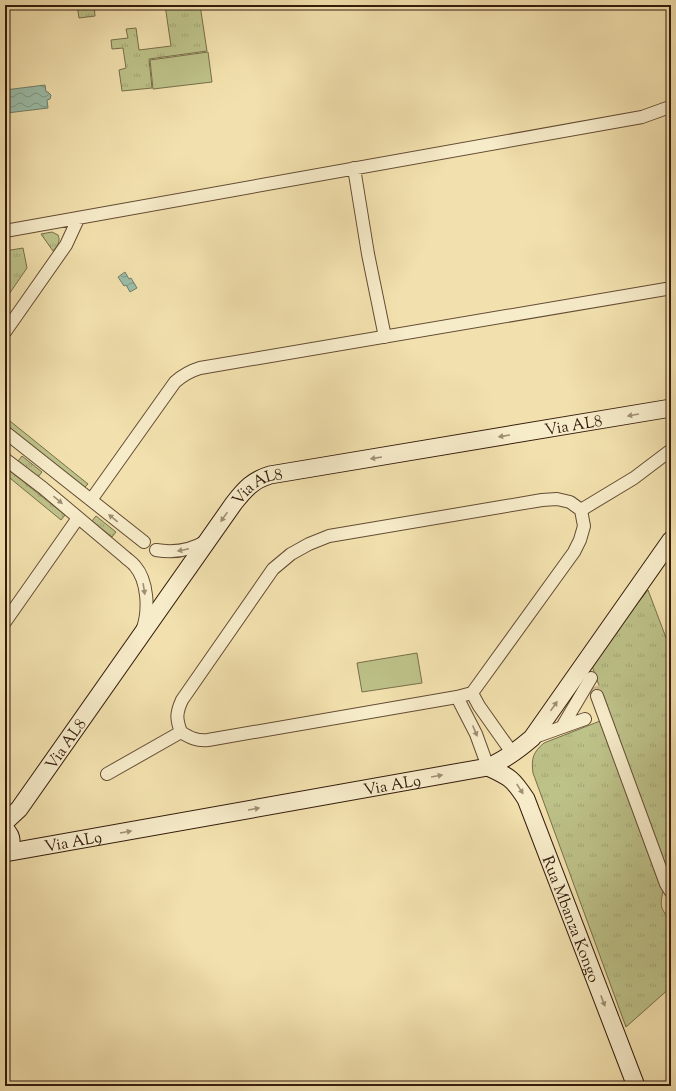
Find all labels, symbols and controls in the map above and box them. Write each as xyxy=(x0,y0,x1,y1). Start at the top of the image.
street label: Via AL8 xyxy=(543,411,604,443)
one-way arrow xyxy=(626,412,639,418)
one-way arrow xyxy=(498,433,510,439)
one-way arrow xyxy=(370,455,382,461)
street label: Via AL8 xyxy=(228,464,285,511)
one-way arrow xyxy=(52,496,63,505)
one-way arrow xyxy=(220,512,228,523)
one-way arrow xyxy=(108,514,119,522)
one-way arrow xyxy=(177,547,189,553)
one-way arrow xyxy=(141,583,147,595)
one-way arrow xyxy=(550,700,558,711)
street label: Via AL8 xyxy=(41,715,93,775)
one-way arrow xyxy=(472,726,478,737)
street label: Via AL9 xyxy=(362,770,423,803)
one-way arrow xyxy=(431,773,443,779)
one-way arrow xyxy=(516,783,523,795)
one-way arrow xyxy=(248,806,260,812)
street label: Via AL9 xyxy=(43,827,104,860)
one-way arrow xyxy=(120,829,132,835)
street label: Rua Mbanza Kongo xyxy=(535,853,604,986)
one-way arrow xyxy=(601,996,607,1008)

